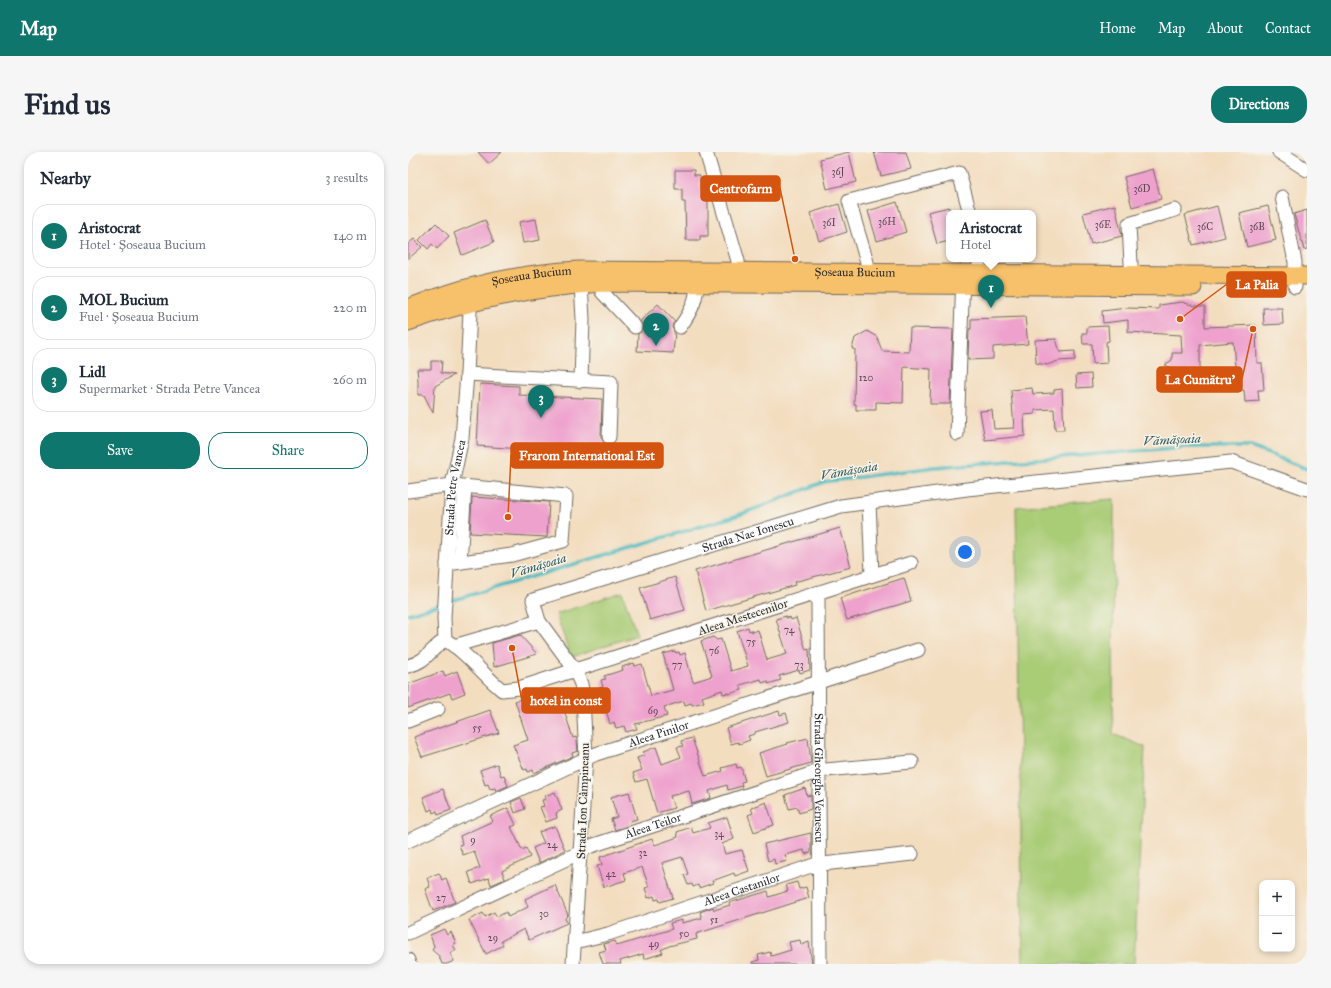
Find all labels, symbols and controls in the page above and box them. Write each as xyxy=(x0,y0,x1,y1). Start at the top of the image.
text: Map xyxy=(20,17,57,40)
text: Home xyxy=(1099,20,1136,37)
text: Map xyxy=(1158,20,1185,37)
text: About xyxy=(1207,20,1243,37)
text: Contact xyxy=(1265,20,1311,37)
button: Directions xyxy=(1211,86,1307,123)
text: Find us xyxy=(24,87,110,122)
house number: 36J xyxy=(831,166,845,179)
text: Nearby xyxy=(40,168,91,189)
text: 3 results xyxy=(325,170,368,186)
callout: Centrofarm xyxy=(701,176,780,201)
text: Centrofarm xyxy=(710,181,773,197)
house number: 36D xyxy=(1133,183,1151,195)
popup xyxy=(946,210,1036,262)
house number: 36H xyxy=(878,216,896,228)
house number: 36I xyxy=(822,217,836,229)
text: Aristocrat xyxy=(79,219,141,237)
text: Aristocrat xyxy=(960,219,1022,237)
house number: 36E xyxy=(1095,219,1111,231)
house number: 36C xyxy=(1197,221,1213,233)
house number: 36B xyxy=(1249,221,1265,233)
text: 1 xyxy=(51,228,57,244)
text: 140 m xyxy=(333,228,367,244)
text: Hotel · Șoseaua Bucium xyxy=(79,237,206,253)
text: Hotel xyxy=(960,237,991,253)
street label: Șoseaua Bucium xyxy=(490,263,572,289)
street label: Șoseaua Bucium xyxy=(815,265,895,280)
callout: La Palia xyxy=(1227,272,1286,297)
pin: 1 xyxy=(978,275,1004,308)
text: La Palia xyxy=(1235,277,1279,293)
text: MOL Bucium xyxy=(79,291,169,309)
text: 2 xyxy=(51,300,57,316)
text: 220 m xyxy=(333,300,367,316)
text: Fuel · Șoseaua Bucium xyxy=(79,309,199,325)
pin: 2 xyxy=(643,313,669,346)
text: Lidl xyxy=(79,363,106,381)
callout: La Cumătru' xyxy=(1157,367,1242,392)
text: 3 xyxy=(51,372,57,388)
text: 260 m xyxy=(333,372,367,388)
house number: 120 xyxy=(859,372,874,384)
text: La Cumătru' xyxy=(1165,372,1236,388)
text: Supermarket · Strada Petre Vancea xyxy=(79,381,260,397)
pin: 3 xyxy=(528,385,554,418)
water label: Vămășoaia xyxy=(1143,430,1201,450)
button: Save xyxy=(40,432,200,469)
button: Share xyxy=(208,432,368,469)
street label: Strada Petre Vancea xyxy=(442,438,469,536)
callout: Frarom International Est xyxy=(511,443,663,468)
text: Frarom International Est xyxy=(519,448,655,464)
water label: Vămășoaia xyxy=(819,458,879,484)
street label: Strada Nae Ionescu xyxy=(700,514,796,555)
your location xyxy=(955,542,975,562)
water label: Vămășoaia xyxy=(508,550,568,582)
street label: Aleea Mestecenilor xyxy=(695,596,790,638)
house number: 74 xyxy=(784,624,795,636)
house number: 75 xyxy=(746,636,756,648)
house number: 76 xyxy=(709,645,720,657)
house number: 77 xyxy=(672,659,682,671)
house number: 73 xyxy=(794,659,804,671)
callout: hotel in const xyxy=(522,688,610,713)
text: hotel in const xyxy=(529,693,602,709)
house number: 69 xyxy=(648,705,658,717)
street label: Strada Gheorghe Vernescu xyxy=(811,713,826,843)
street label: Aleea Pinilor xyxy=(626,717,691,750)
house number: 55 xyxy=(472,722,482,734)
street label: Strada Ion Câmpineanu xyxy=(574,742,592,859)
street label: Aleea Teilor xyxy=(622,810,683,842)
house number: 34 xyxy=(714,828,724,840)
house number: 9 xyxy=(470,834,476,846)
house number: 24 xyxy=(547,839,558,851)
house number: 32 xyxy=(639,847,648,859)
house number: 42 xyxy=(606,868,616,880)
street label: Aleea Castanilor xyxy=(701,870,782,909)
map controls xyxy=(1259,880,1295,952)
button: + xyxy=(1259,880,1295,916)
house number: 27 xyxy=(436,892,446,904)
house number: 30 xyxy=(539,908,549,920)
house number: 51 xyxy=(710,914,718,926)
button: − xyxy=(1259,916,1295,952)
house number: 50 xyxy=(679,928,689,940)
house number: 29 xyxy=(488,932,498,944)
house number: 49 xyxy=(649,938,659,950)

